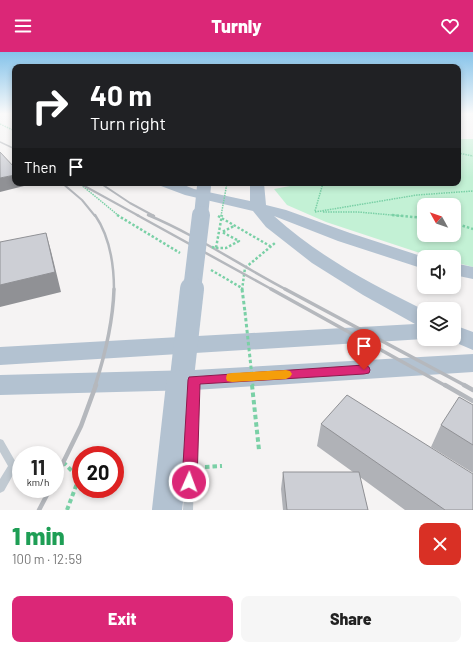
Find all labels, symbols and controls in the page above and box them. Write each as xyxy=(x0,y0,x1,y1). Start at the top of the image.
icon: menu xyxy=(12,15,34,37)
text: Turnly xyxy=(211,15,262,37)
icon: heart xyxy=(439,15,461,37)
text: 40 m xyxy=(90,78,152,112)
icon: right xyxy=(24,80,76,132)
text: Turn right xyxy=(90,112,166,134)
icon: arrive xyxy=(65,156,87,178)
text: Then xyxy=(24,158,57,176)
north arrow xyxy=(417,198,461,242)
map controls xyxy=(417,198,461,346)
button: sound xyxy=(417,250,461,294)
button: layers xyxy=(417,302,461,346)
pin xyxy=(347,329,381,370)
icon: arrive xyxy=(353,335,375,357)
speed limit sign: 20 xyxy=(72,446,124,498)
text: 11 xyxy=(31,455,45,479)
position arrow xyxy=(168,461,210,503)
text: km/h xyxy=(27,476,49,488)
text: 1 min xyxy=(12,521,65,550)
button: close xyxy=(419,523,461,565)
text: 100 m · 12:59 xyxy=(12,551,82,567)
button: Exit xyxy=(12,596,233,642)
button: Share xyxy=(241,596,461,642)

